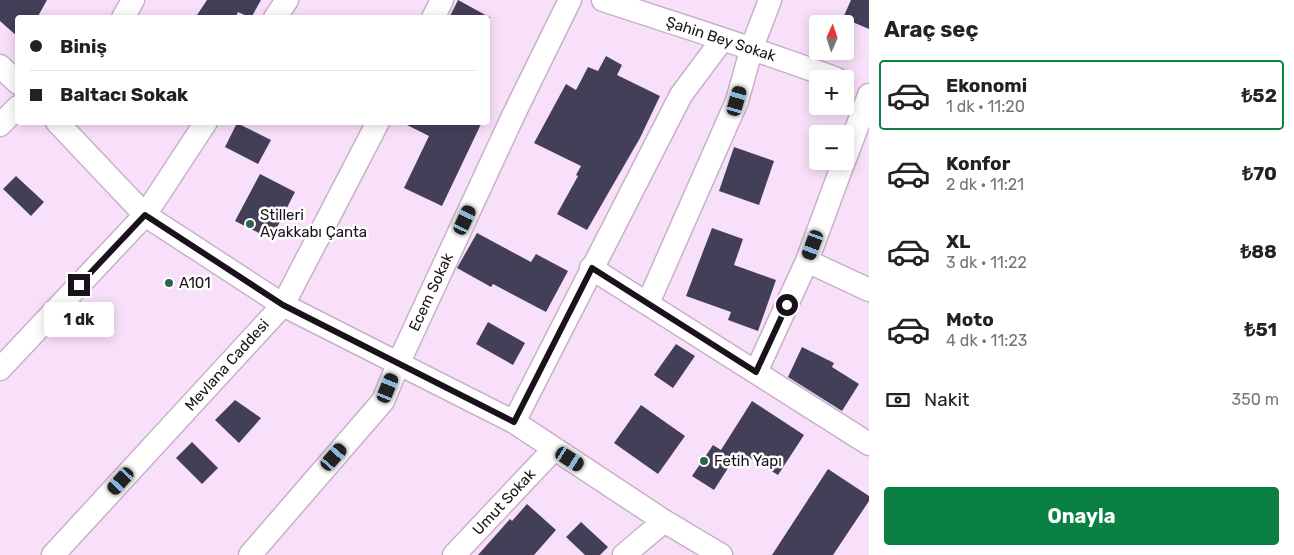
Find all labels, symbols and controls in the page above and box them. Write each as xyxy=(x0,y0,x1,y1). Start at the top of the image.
street label: Şahin Bey Sokak xyxy=(664,13,778,65)
north arrow xyxy=(809,15,854,60)
map controls xyxy=(809,15,854,170)
text: Araç seç xyxy=(884,16,978,43)
text: Biniş xyxy=(60,35,107,58)
button: + xyxy=(809,70,854,115)
icon: car xyxy=(886,73,931,118)
text: Ekonomi xyxy=(946,74,1027,97)
text: Baltacı Sokak xyxy=(60,83,188,106)
text: ₺52 xyxy=(1242,84,1277,107)
car xyxy=(725,85,748,117)
text: 1 dk · 11:20 xyxy=(946,97,1025,116)
button: − xyxy=(809,125,854,170)
icon: car xyxy=(886,151,931,196)
text: Konfor xyxy=(946,152,1010,175)
text: ₺70 xyxy=(1242,162,1277,185)
text: 2 dk · 11:21 xyxy=(946,175,1024,194)
car xyxy=(451,203,478,237)
place label: Stilleri Ayakkabı Çanta xyxy=(260,206,367,241)
marker: Stilleri Ayakkabı Çanta xyxy=(244,218,256,230)
car xyxy=(800,228,825,262)
icon: car xyxy=(886,229,931,274)
text: XL xyxy=(946,230,970,253)
text: ₺88 xyxy=(1240,240,1277,263)
street label: Ecem Sokak xyxy=(405,250,457,334)
text: 3 dk · 11:22 xyxy=(946,253,1027,272)
route end xyxy=(68,274,90,296)
place label: A101 xyxy=(179,274,211,292)
marker: A101 xyxy=(163,277,175,289)
route start xyxy=(776,294,798,316)
callout: 1 dk xyxy=(44,302,114,338)
icon: car xyxy=(886,307,931,352)
text: Moto xyxy=(946,308,994,331)
text: 1 dk xyxy=(64,310,94,329)
street label: Mevlana Caddesi xyxy=(181,315,273,415)
text: ₺51 xyxy=(1245,318,1277,341)
text: 4 dk · 11:23 xyxy=(946,331,1027,350)
car xyxy=(375,371,400,405)
icon: cash xyxy=(884,386,912,414)
text: Nakit xyxy=(924,388,970,411)
text: 350 m xyxy=(1232,390,1279,409)
car xyxy=(318,441,349,473)
car xyxy=(553,445,586,473)
place label: Fetih Yapı xyxy=(714,452,782,470)
marker: Fetih Yapı xyxy=(698,455,710,467)
car xyxy=(105,465,136,497)
street label: Umut Sokak xyxy=(469,465,539,539)
button: Onayla xyxy=(884,487,1279,545)

